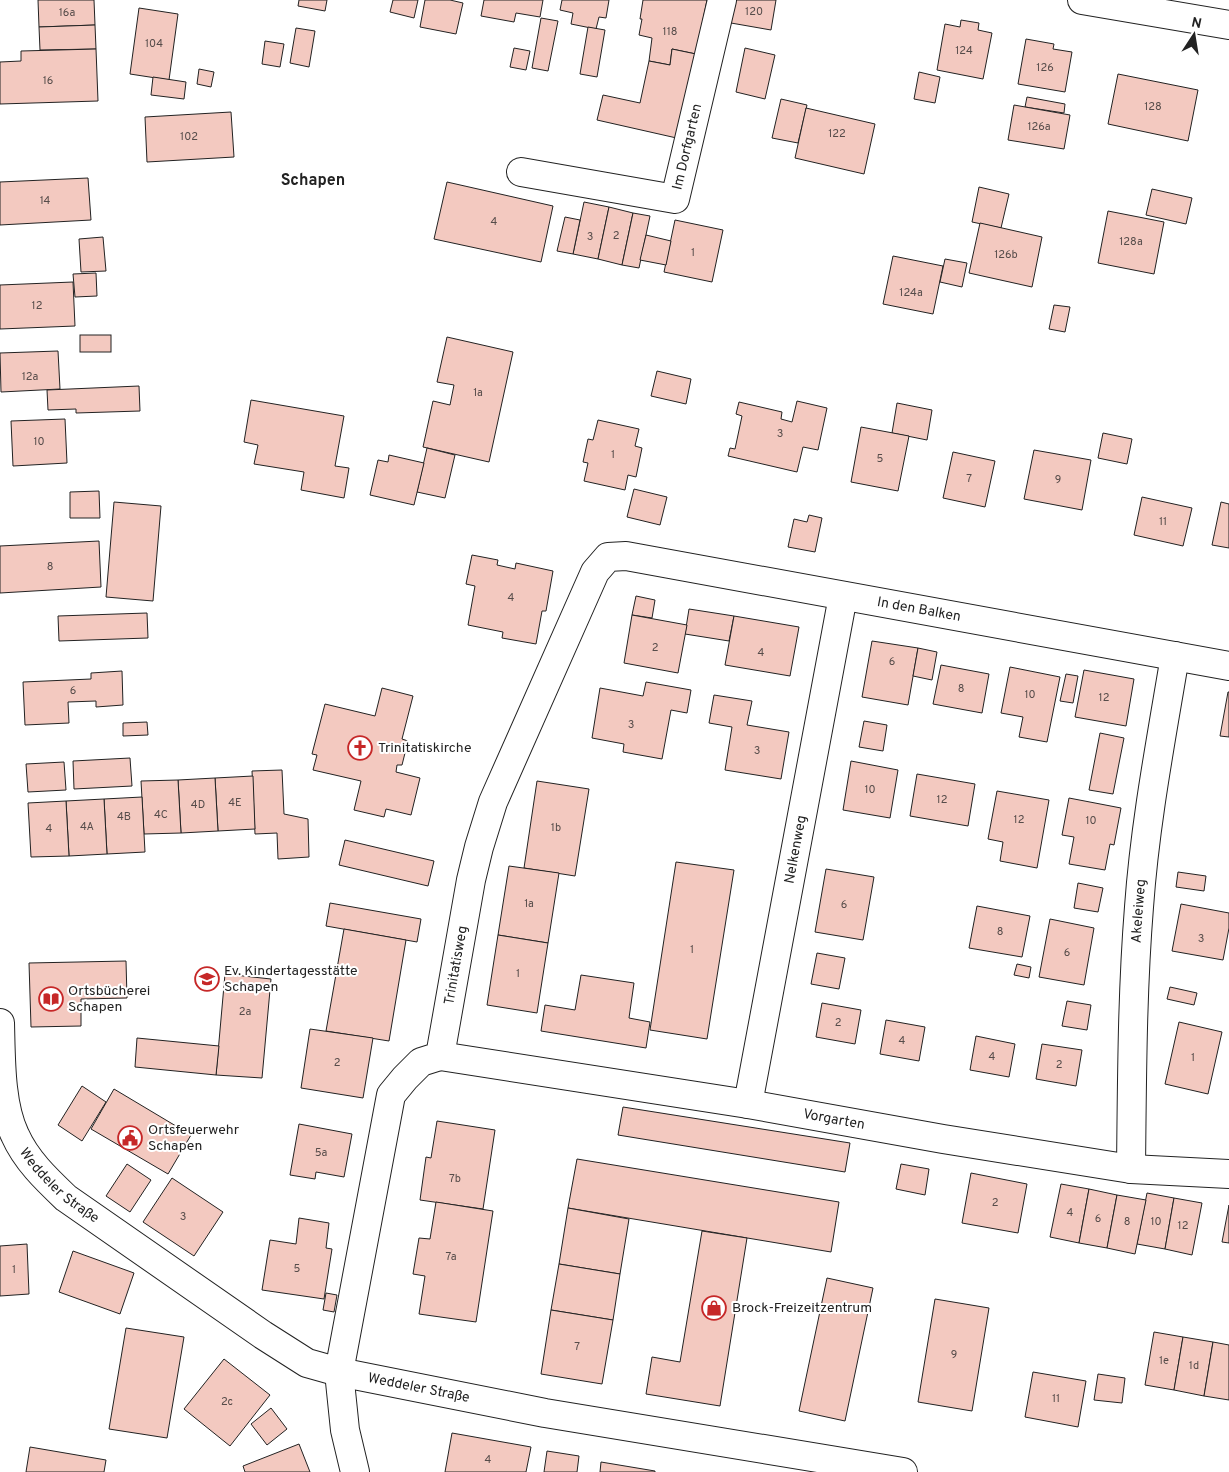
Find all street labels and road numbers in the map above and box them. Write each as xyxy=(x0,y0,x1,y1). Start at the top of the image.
street label: Im Dorfgarten xyxy=(669,102,706,192)
street label: In den Balken xyxy=(876,593,962,625)
street label: Nelkenweg xyxy=(781,814,810,885)
street label: Akeleiweg xyxy=(1128,878,1150,944)
street label: Trinitatisweg xyxy=(441,924,471,1006)
street label: Vorgarten xyxy=(802,1106,866,1133)
street label: Weddeler Straße xyxy=(16,1145,102,1227)
street label: Weddeler Straße xyxy=(366,1369,471,1406)

